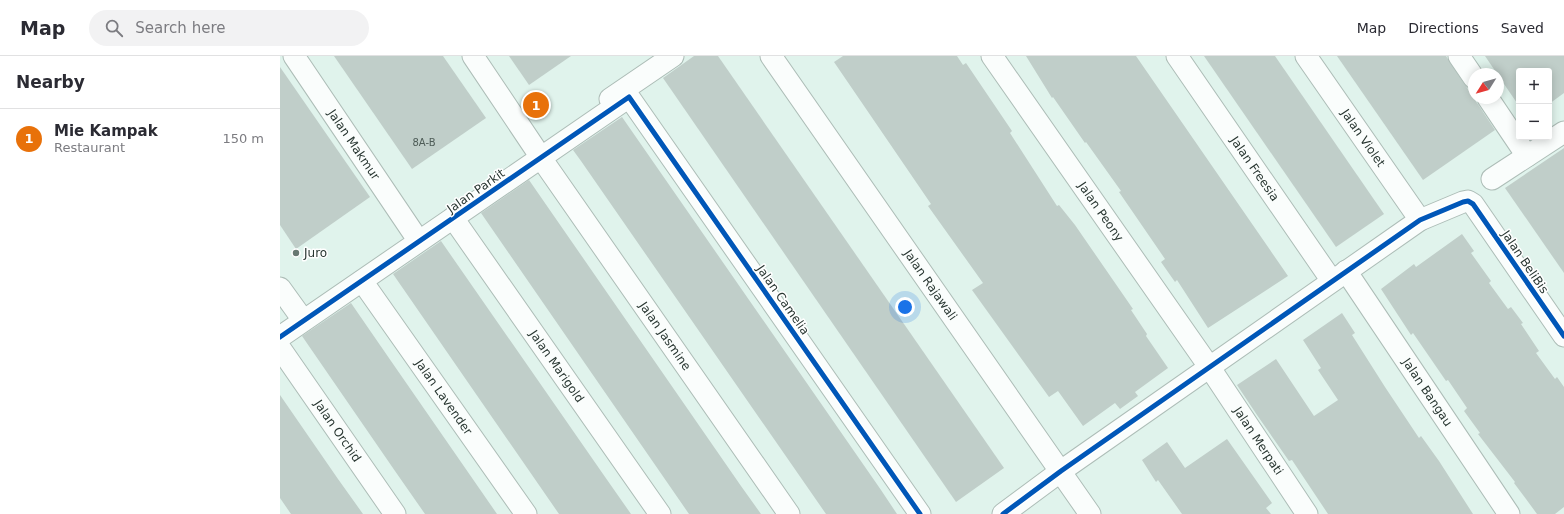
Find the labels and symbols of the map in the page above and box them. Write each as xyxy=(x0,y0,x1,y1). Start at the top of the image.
north arrow xyxy=(1468,68,1504,104)
pin: 1 xyxy=(523,90,549,120)
street label: Jalan Makmur xyxy=(325,106,383,183)
street label: Jalan Violet xyxy=(1338,106,1388,170)
street label: Jalan Freesia xyxy=(1227,133,1282,204)
house number: 8A-B xyxy=(412,137,436,148)
street label: Jalan Parkit xyxy=(444,166,508,217)
street label: Jalan Peony xyxy=(1075,179,1126,244)
street label: Jalan BeliBis xyxy=(1498,227,1551,296)
place label: Juro xyxy=(303,246,327,260)
street label: Jalan Rajawali xyxy=(900,246,960,323)
marker: Juro xyxy=(291,248,301,258)
street label: Jalan Camelia xyxy=(753,262,812,338)
your location xyxy=(895,297,915,317)
street label: Jalan Jasmine xyxy=(636,298,694,373)
street label: Jalan Marigold xyxy=(526,327,587,405)
street label: Jalan Bangau xyxy=(1399,355,1455,429)
street label: Jalan Lavender xyxy=(412,356,475,438)
street label: Jalan Orchid xyxy=(311,396,364,465)
street label: Jalan Merpati xyxy=(1230,403,1286,477)

